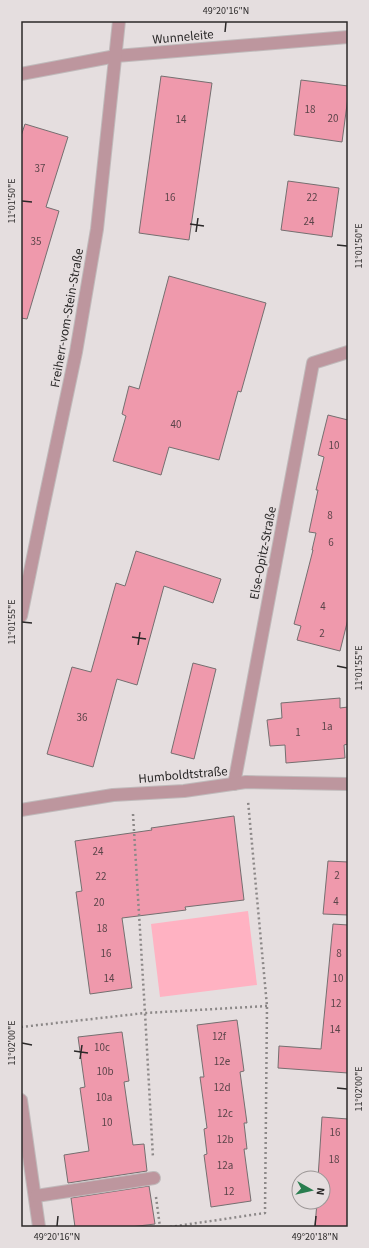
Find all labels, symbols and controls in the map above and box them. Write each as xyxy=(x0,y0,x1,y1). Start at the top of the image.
text: 49°20'16"N xyxy=(203,4,249,18)
street label: Wunneleite xyxy=(152,25,214,49)
house number: 18 xyxy=(305,102,316,117)
house number: 20 xyxy=(328,111,338,126)
house number: 14 xyxy=(176,112,187,127)
house number: 37 xyxy=(35,161,45,176)
text: 11°01'50"E xyxy=(5,178,19,224)
house number: 16 xyxy=(165,190,176,205)
house number: 22 xyxy=(307,190,317,205)
house number: 24 xyxy=(304,214,315,229)
text: 11°01'50"E xyxy=(352,223,366,269)
house number: 35 xyxy=(31,234,41,249)
street label: Freiherr-vom-Stein-Straße xyxy=(46,247,88,389)
house number: 40 xyxy=(171,417,181,432)
house number: 10 xyxy=(329,438,339,453)
street label: Else-Opitz-Straße xyxy=(245,505,281,601)
house number: 8 xyxy=(327,508,333,523)
house number: 6 xyxy=(328,535,334,550)
text: 11°01'55"E xyxy=(5,599,19,645)
house number: 4 xyxy=(320,599,326,614)
house number: 2 xyxy=(319,626,325,641)
text: 11°01'55"E xyxy=(352,645,366,691)
house number: 36 xyxy=(77,710,88,725)
house number: 1a xyxy=(321,719,333,734)
house number: 1 xyxy=(295,725,301,740)
street label: Humboldtstraße xyxy=(138,762,228,788)
house number: 24 xyxy=(93,844,104,859)
house number: 2 xyxy=(334,868,340,883)
house number: 22 xyxy=(96,869,106,884)
house number: 4 xyxy=(333,894,339,909)
house number: 20 xyxy=(94,895,104,910)
house number: 18 xyxy=(97,921,108,936)
house number: 16 xyxy=(101,946,112,961)
house number: 8 xyxy=(336,946,342,961)
house number: 14 xyxy=(104,971,115,986)
house number: 10 xyxy=(333,971,343,986)
house number: 12 xyxy=(331,996,341,1011)
text: 11°02'00"E xyxy=(5,1020,19,1066)
house number: 14 xyxy=(330,1022,341,1037)
house number: 12f xyxy=(212,1029,227,1044)
house number: 10c xyxy=(94,1040,110,1055)
house number: 12e xyxy=(214,1054,231,1069)
house number: 10b xyxy=(96,1064,114,1079)
text: 11°02'00"E xyxy=(352,1066,366,1112)
house number: 12d xyxy=(213,1080,231,1095)
house number: 10a xyxy=(96,1090,112,1105)
house number: 12c xyxy=(217,1106,233,1121)
house number: 10 xyxy=(102,1115,112,1130)
house number: 16 xyxy=(330,1125,341,1140)
house number: 12b xyxy=(216,1132,234,1147)
house number: 18 xyxy=(329,1152,340,1167)
house number: 12a xyxy=(217,1158,233,1173)
north arrow xyxy=(291,1170,331,1210)
house number: 12 xyxy=(224,1184,234,1199)
text: N xyxy=(312,1187,328,1196)
text: 49°20'16"N xyxy=(34,1230,80,1244)
text: 49°20'18"N xyxy=(292,1230,338,1244)

